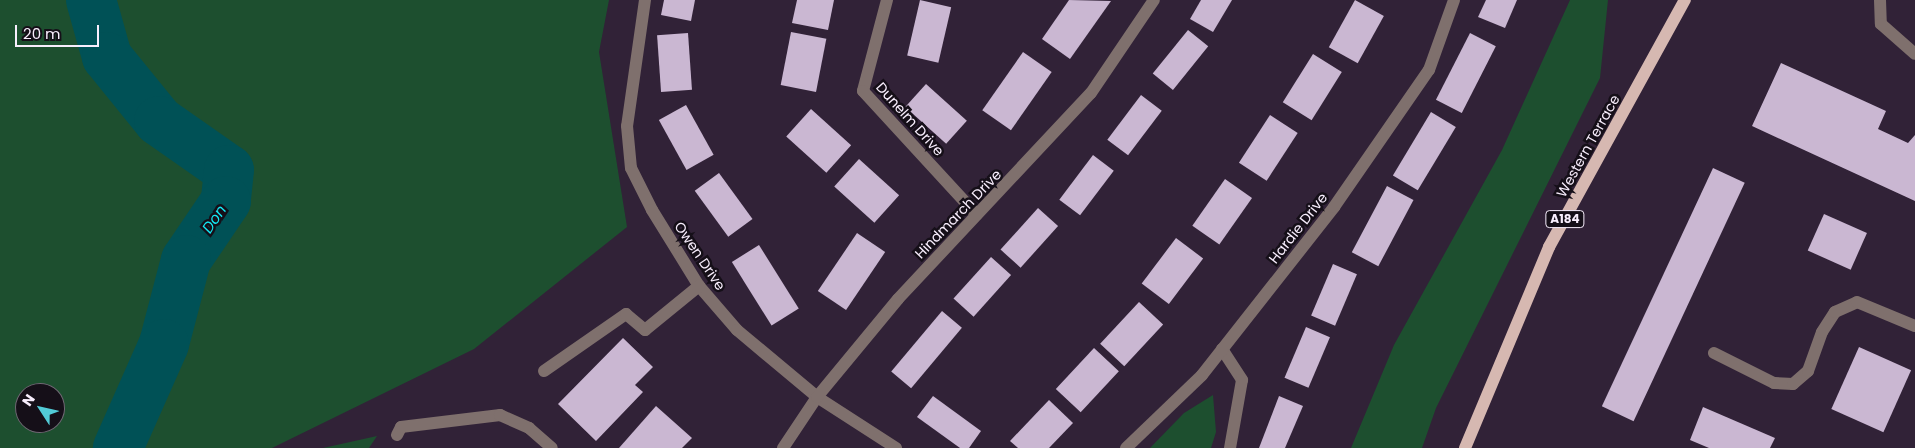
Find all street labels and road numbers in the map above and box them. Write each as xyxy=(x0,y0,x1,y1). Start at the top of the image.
street label: Dunelm Drive xyxy=(873,79,947,159)
street label: Western Terrace xyxy=(1553,92,1623,200)
street label: Hindmarch Drive xyxy=(911,166,1005,262)
street label: Hardie Drive xyxy=(1265,189,1331,267)
road number: A184 xyxy=(1545,210,1585,228)
street label: Owen Drive xyxy=(671,219,729,293)

